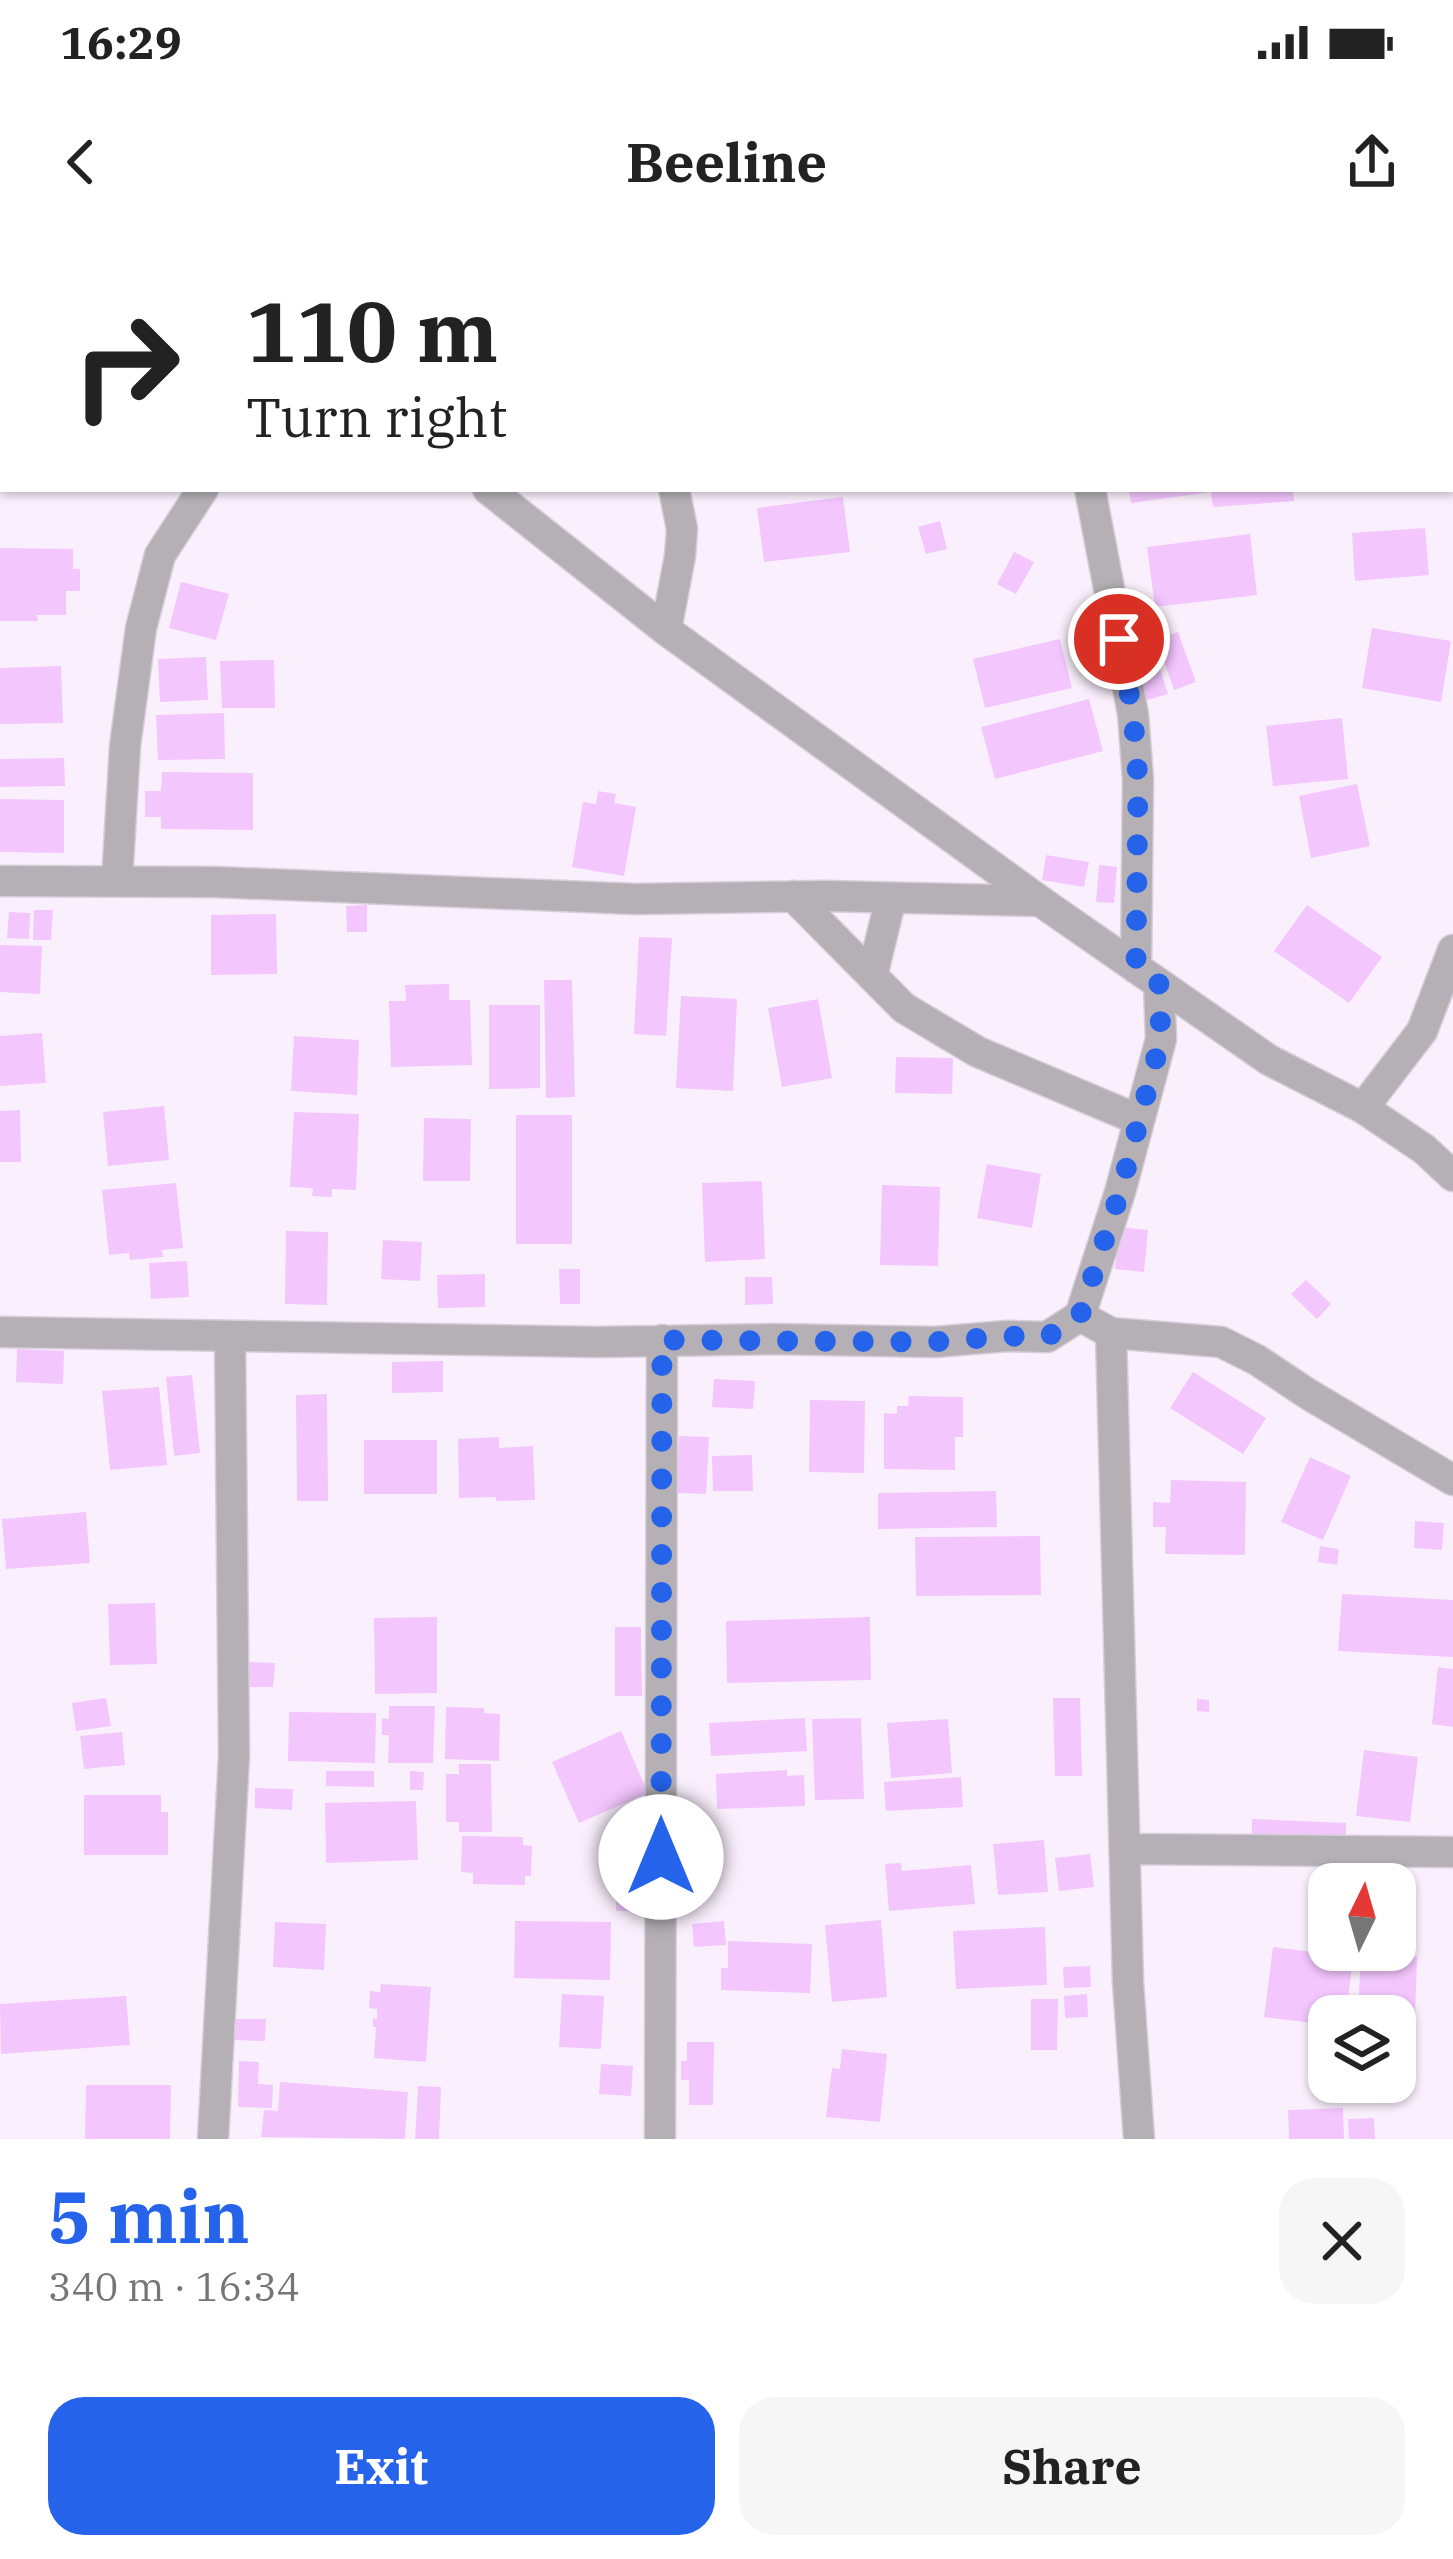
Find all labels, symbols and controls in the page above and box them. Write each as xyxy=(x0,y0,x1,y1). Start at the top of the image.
text: 16:29 xyxy=(60,13,182,71)
text: Beeline xyxy=(626,127,827,197)
icon: back xyxy=(48,129,114,195)
icon: share xyxy=(1339,129,1405,195)
text: 110 m xyxy=(246,276,498,385)
icon: right xyxy=(48,288,204,444)
text: Turn right xyxy=(246,382,508,452)
pin xyxy=(1068,588,1170,690)
icon: arrive xyxy=(1086,606,1152,672)
position arrow xyxy=(598,1794,724,1920)
north arrow xyxy=(1308,1863,1416,1971)
map controls xyxy=(1308,1863,1416,2103)
button: layers xyxy=(1308,1995,1416,2103)
text: 5 min xyxy=(48,2169,250,2263)
button: close xyxy=(1279,2178,1405,2304)
text: 340 m · 16:34 xyxy=(48,2261,300,2312)
button: Exit xyxy=(48,2397,715,2535)
button: Share xyxy=(739,2397,1405,2535)

